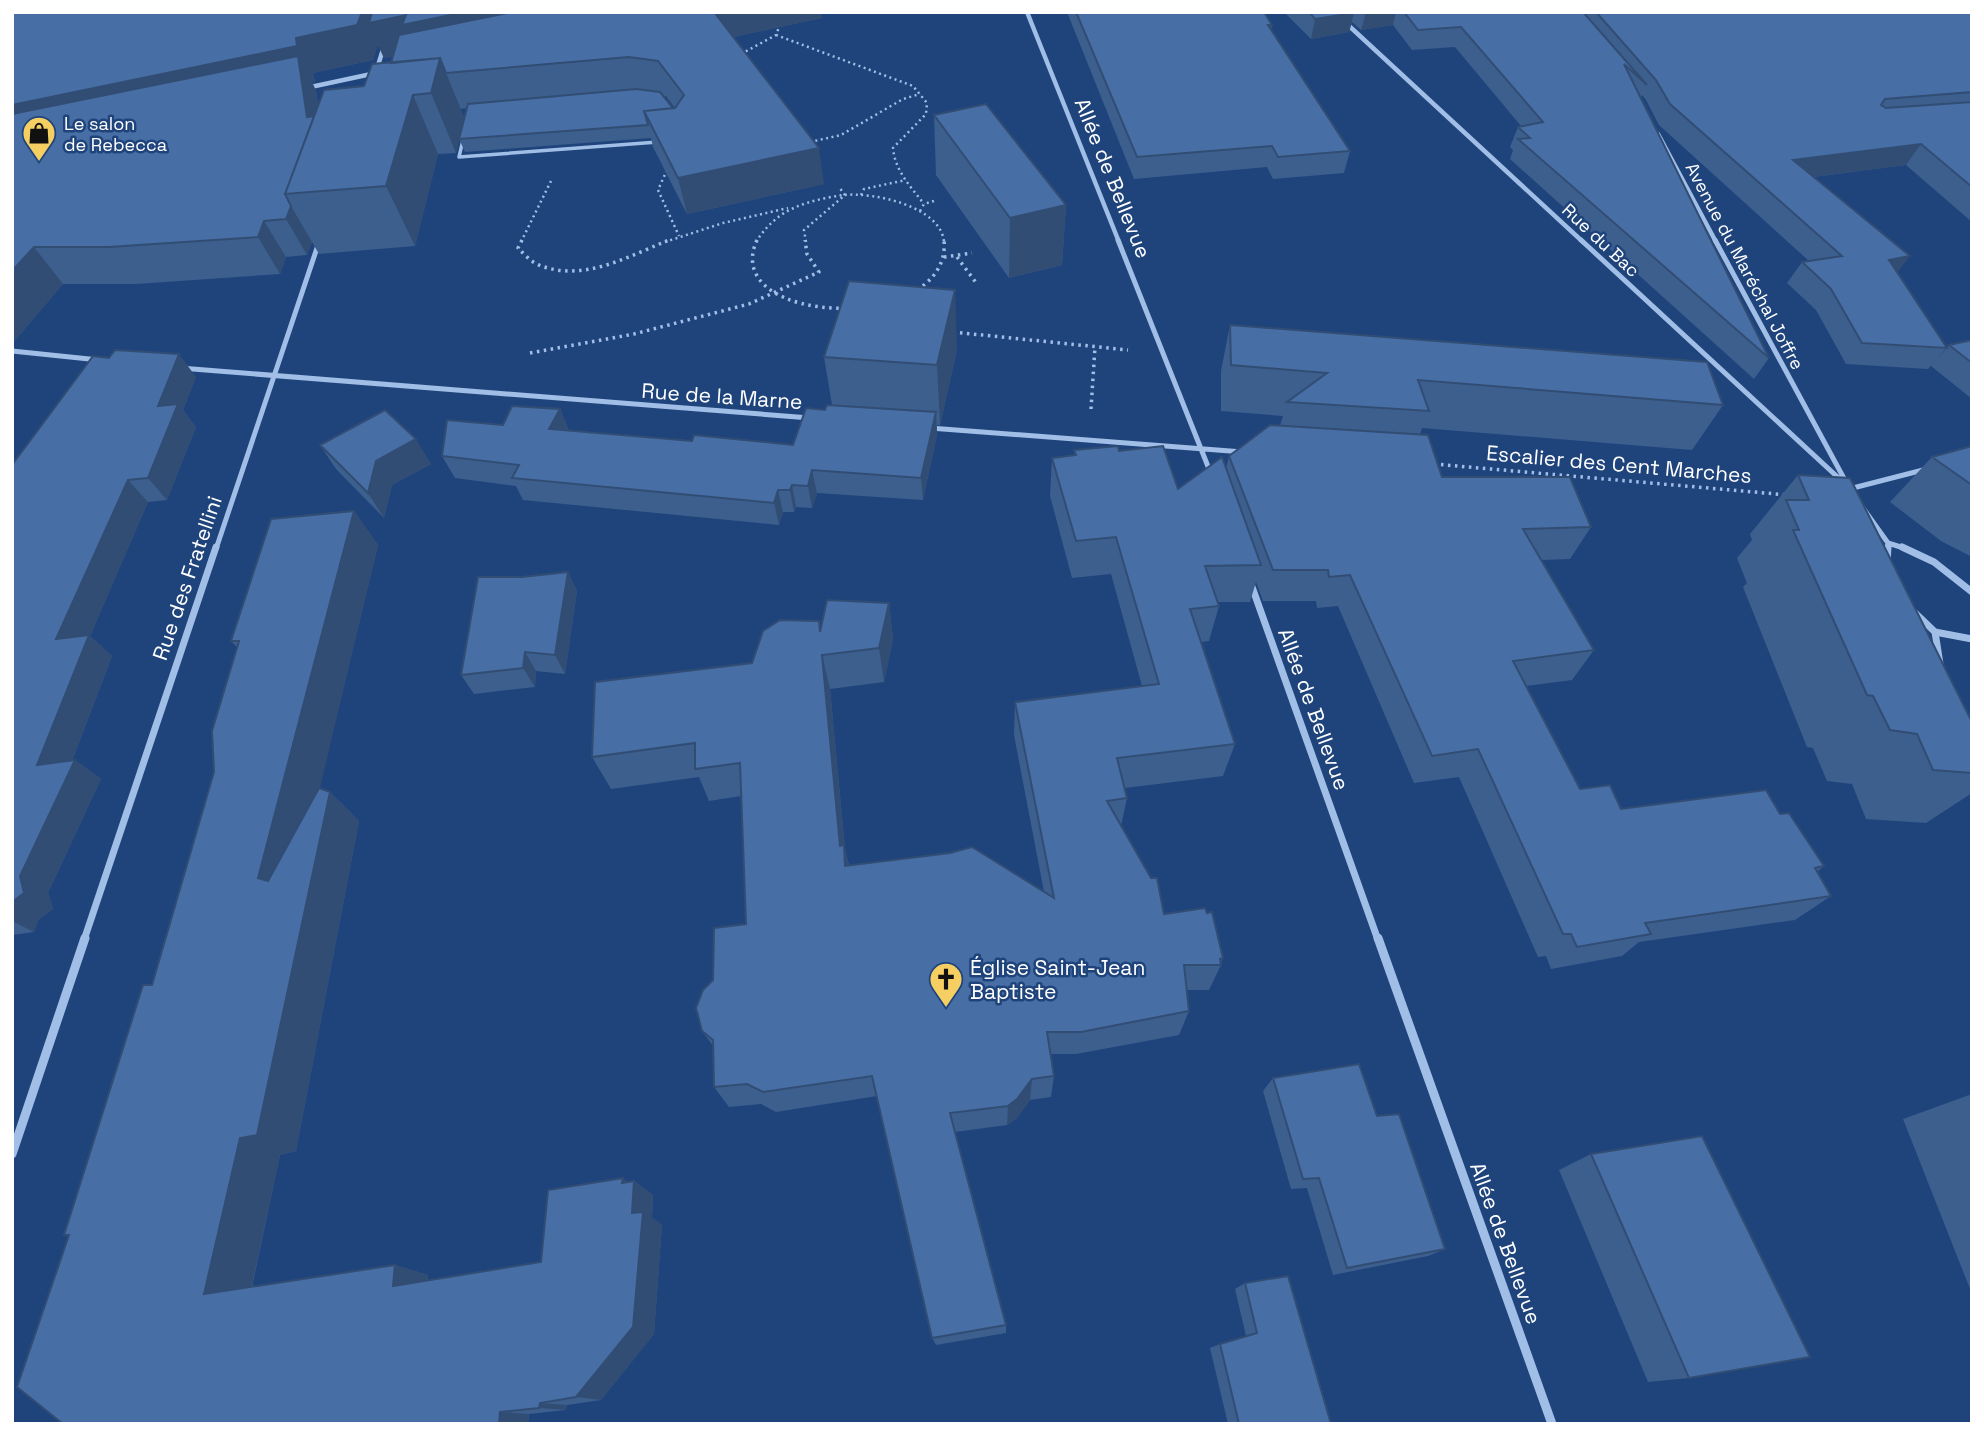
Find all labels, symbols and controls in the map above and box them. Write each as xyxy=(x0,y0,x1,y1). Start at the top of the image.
street label: Allée de Bellevue xyxy=(1069,94,1157,262)
place label: Le salon de Rebecca xyxy=(64,112,167,156)
shop icon: Le salon de Rebecca xyxy=(20,114,58,163)
street label: Avenue du Maréchal Joffre xyxy=(1681,158,1809,374)
street label: Rue du Bac xyxy=(1557,198,1645,282)
street label: Rue de la Marne xyxy=(641,377,803,415)
street label: Escalier des Cent Marches xyxy=(1485,439,1753,489)
street label: Rue des Fratellini xyxy=(146,492,228,664)
street label: Allée de Bellevue xyxy=(1272,624,1356,794)
place label: Église Saint-Jean Baptiste xyxy=(970,954,1145,1005)
church icon: Église Saint-Jean Baptiste xyxy=(927,960,965,1009)
street label: Allée de Bellevue xyxy=(1464,1158,1548,1328)

